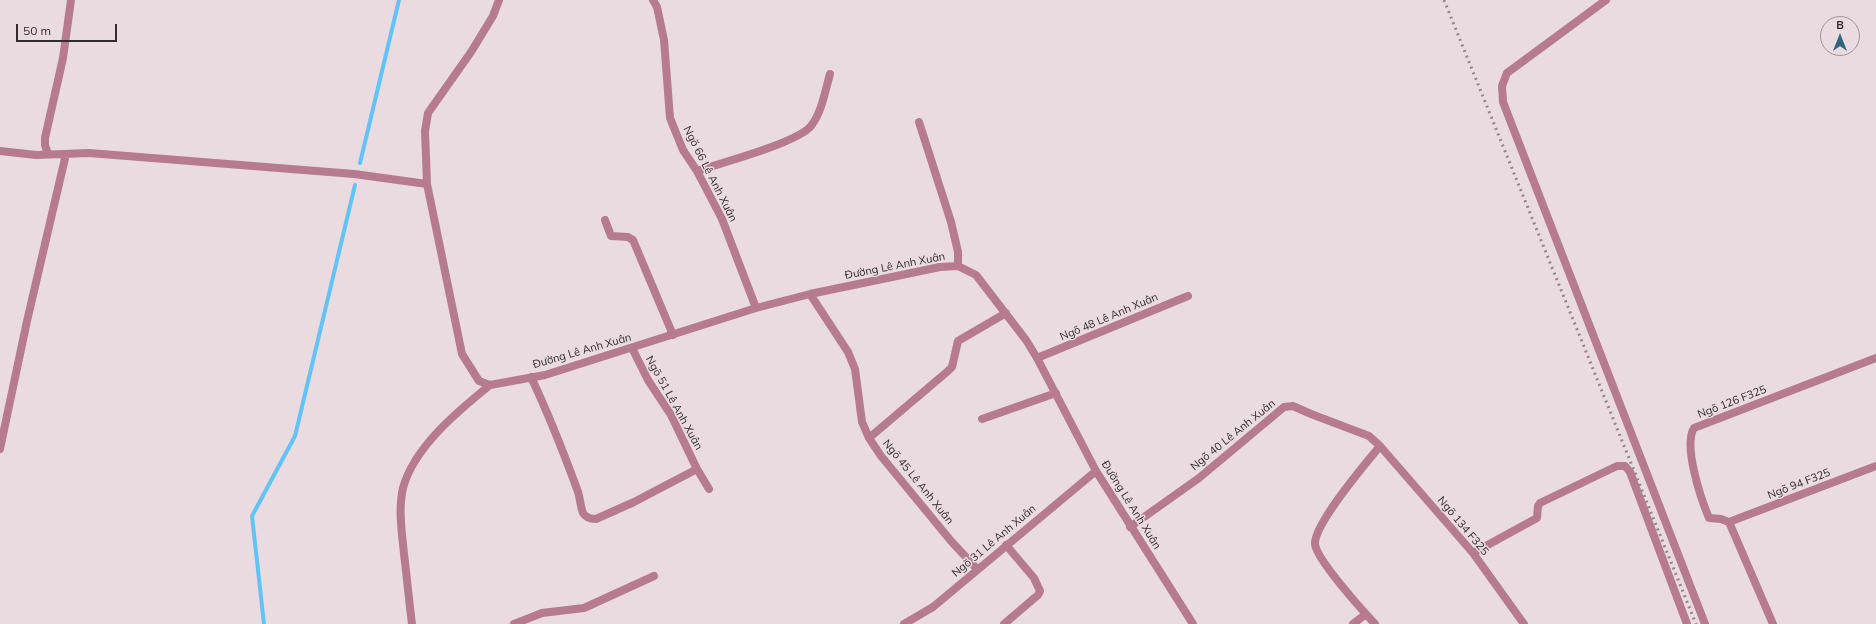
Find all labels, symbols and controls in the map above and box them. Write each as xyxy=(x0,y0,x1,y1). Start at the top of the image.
scale bar xyxy=(18,16,119,42)
north arrow xyxy=(1820,16,1860,56)
text: B xyxy=(1836,18,1844,32)
text: 50 m xyxy=(23,23,51,38)
street label: Ngõ 66 Lê Anh Xuân xyxy=(680,124,740,224)
street label: Đường Lê Anh Xuân xyxy=(844,250,946,282)
street label: Ngõ 48 Lê Anh Xuân xyxy=(1058,290,1160,344)
street label: Đường Lê Anh Xuân xyxy=(531,331,633,371)
street label: Ngõ 51 Lê Anh Xuân xyxy=(643,354,705,452)
street label: Ngõ 126 F325 xyxy=(1696,383,1768,421)
street label: Ngõ 40 Lê Anh Xuân xyxy=(1188,397,1278,473)
street label: Ngõ 45 Lê Anh Xuân xyxy=(880,437,956,527)
street label: Đường Lê Anh Xuân xyxy=(1098,458,1164,552)
street label: Ngõ 94 F325 xyxy=(1766,466,1832,502)
street label: Ngõ 134 F325 xyxy=(1435,494,1491,558)
street label: Ngõ 31 Lê Anh Xuân xyxy=(949,502,1039,580)

